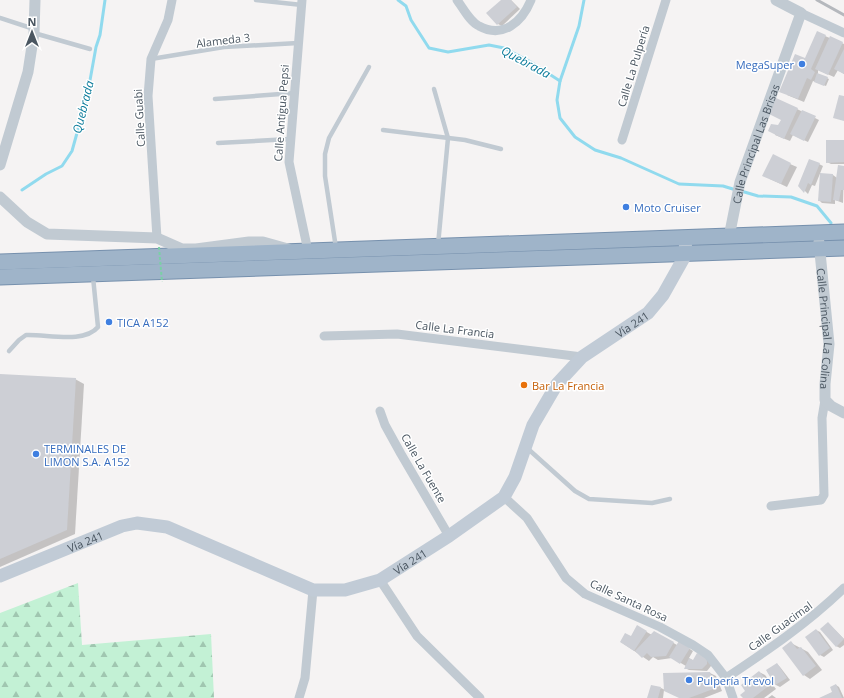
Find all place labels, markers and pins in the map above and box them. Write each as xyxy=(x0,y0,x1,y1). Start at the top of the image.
place label: MegaSuper xyxy=(736,57,794,72)
marker: MegaSuper xyxy=(797,59,807,69)
place label: Moto Cruiser xyxy=(634,200,701,215)
marker: Moto Cruiser xyxy=(621,202,631,212)
place label: TICA A152 xyxy=(117,315,169,330)
marker: TICA A152 xyxy=(104,317,114,327)
place label: Bar La Francia xyxy=(532,378,604,393)
marker: Bar La Francia xyxy=(519,380,529,390)
place label: TERMINALES DE LIMON S.A. A152 xyxy=(44,441,130,469)
marker: TERMINALES DE LIMON S.A. A152 xyxy=(31,449,41,459)
place label: Pulpería Trevol xyxy=(697,673,774,688)
marker: Pulpería Trevol xyxy=(684,675,694,685)

